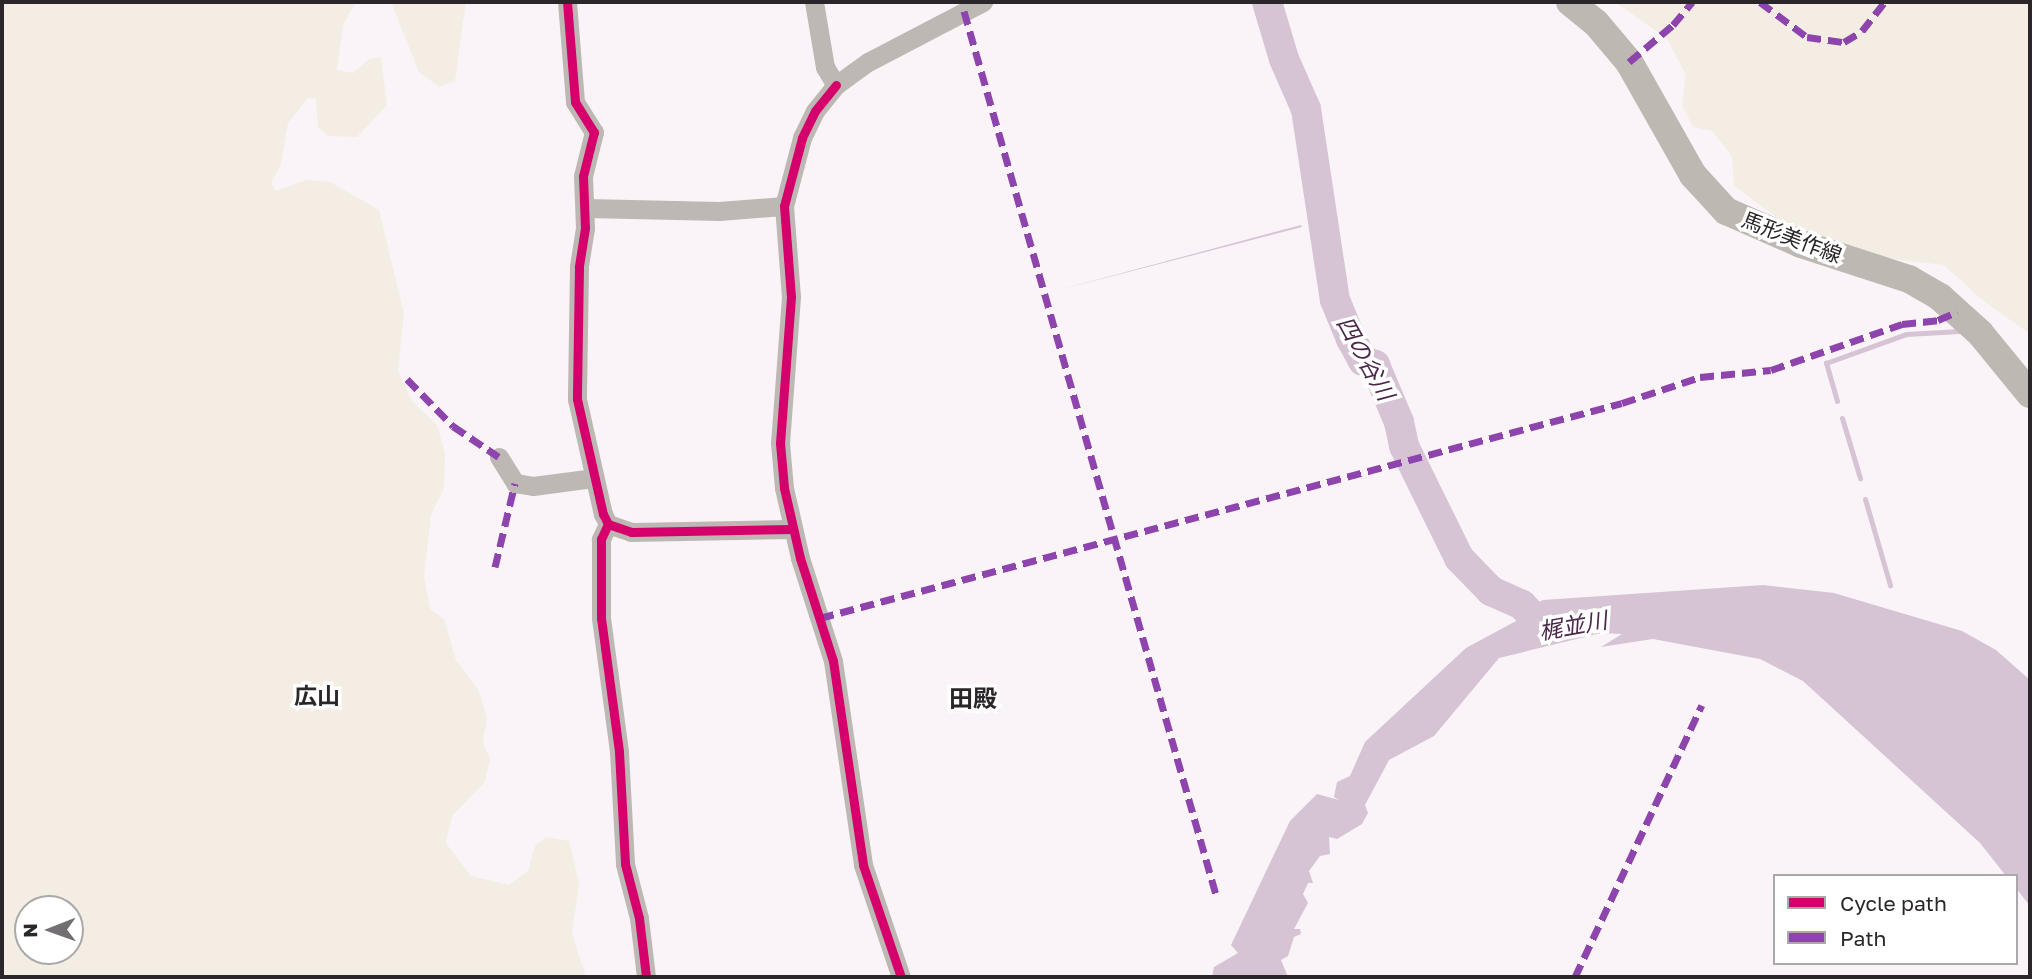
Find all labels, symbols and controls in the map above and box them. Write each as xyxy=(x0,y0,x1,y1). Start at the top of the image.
street label: 馬形美作線 xyxy=(1738,206,1846,268)
water label: 四の谷川 xyxy=(1332,311,1400,405)
water label: 梶並川 xyxy=(1537,605,1609,645)
district label: 広山 xyxy=(294,681,340,709)
district label: 田殿 xyxy=(949,684,997,712)
legend xyxy=(1773,874,2018,965)
text: Cycle path xyxy=(1840,890,1947,916)
north arrow xyxy=(14,895,84,965)
text: N xyxy=(18,923,41,938)
text: Path xyxy=(1840,925,1887,951)

